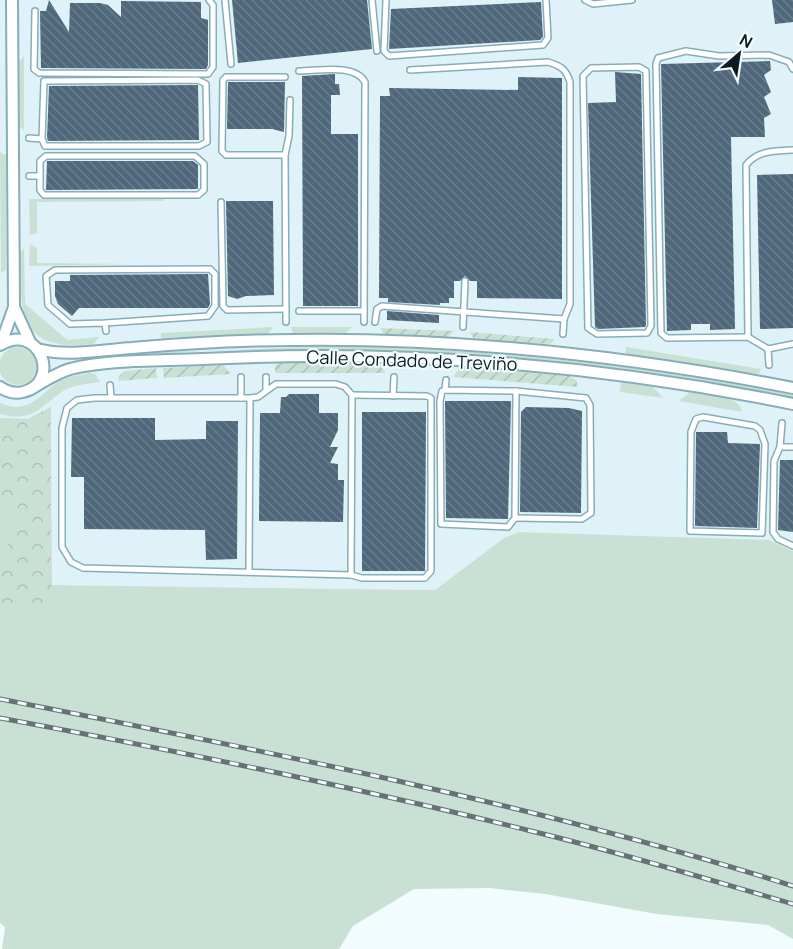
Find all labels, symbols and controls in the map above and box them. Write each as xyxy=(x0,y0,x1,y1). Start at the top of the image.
north arrow xyxy=(709,24,769,84)
text: N xyxy=(736,28,757,53)
street label: Calle Condado de Treviño xyxy=(306,344,518,376)

